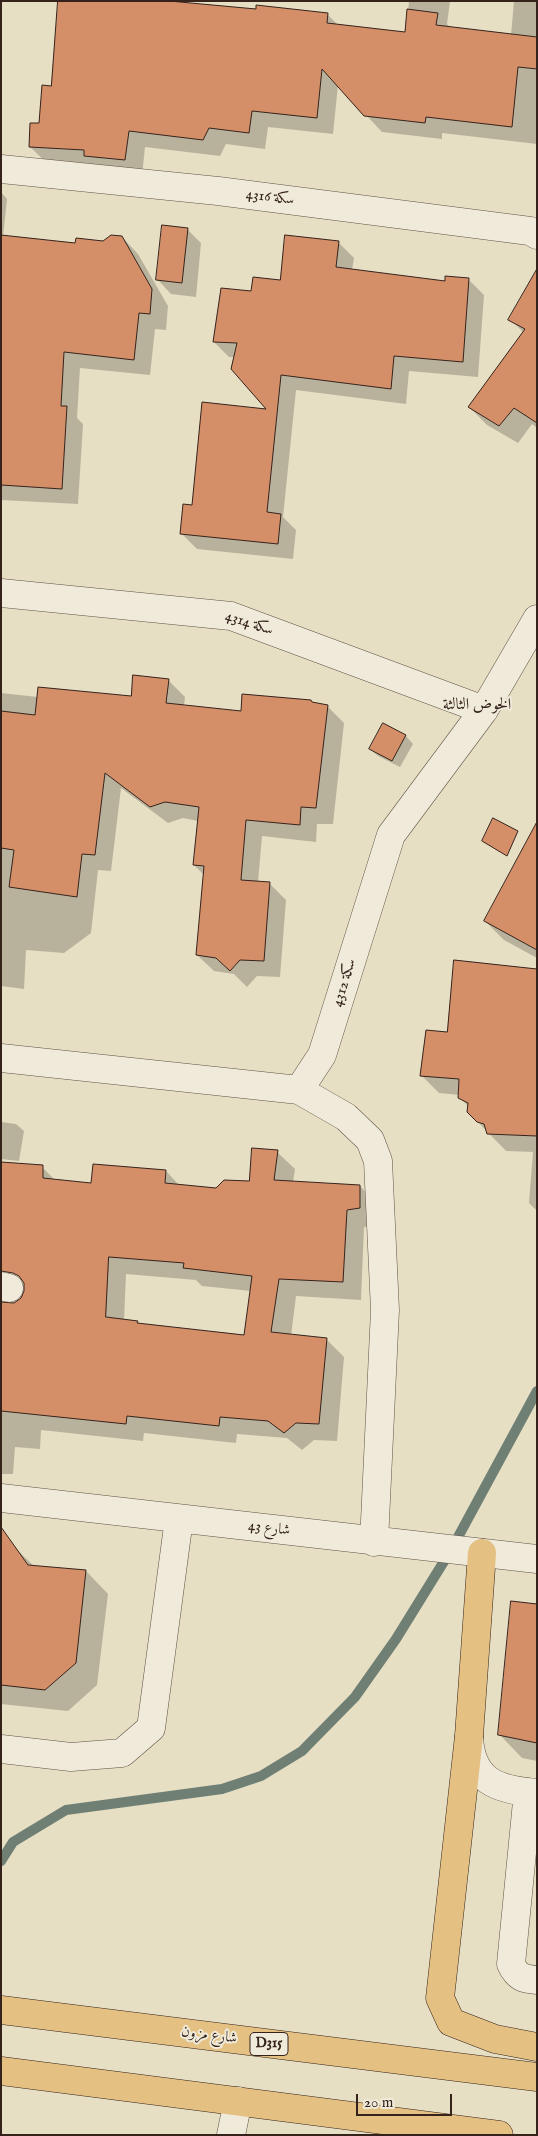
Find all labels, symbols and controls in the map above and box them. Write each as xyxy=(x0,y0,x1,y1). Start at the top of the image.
street label: سكة 4316 xyxy=(245,186,295,210)
street label: سكة 4314 xyxy=(223,608,275,640)
district label: الخوض الثالثة xyxy=(443,696,511,716)
street label: سكة 4312 xyxy=(329,957,361,1009)
street label: شارع 43 xyxy=(247,1517,291,1541)
street label: شارع مزون xyxy=(180,2024,238,2048)
road number: D315 xyxy=(250,2032,288,2056)
scale bar xyxy=(358,2084,454,2116)
text: 20 m xyxy=(364,2093,393,2112)

